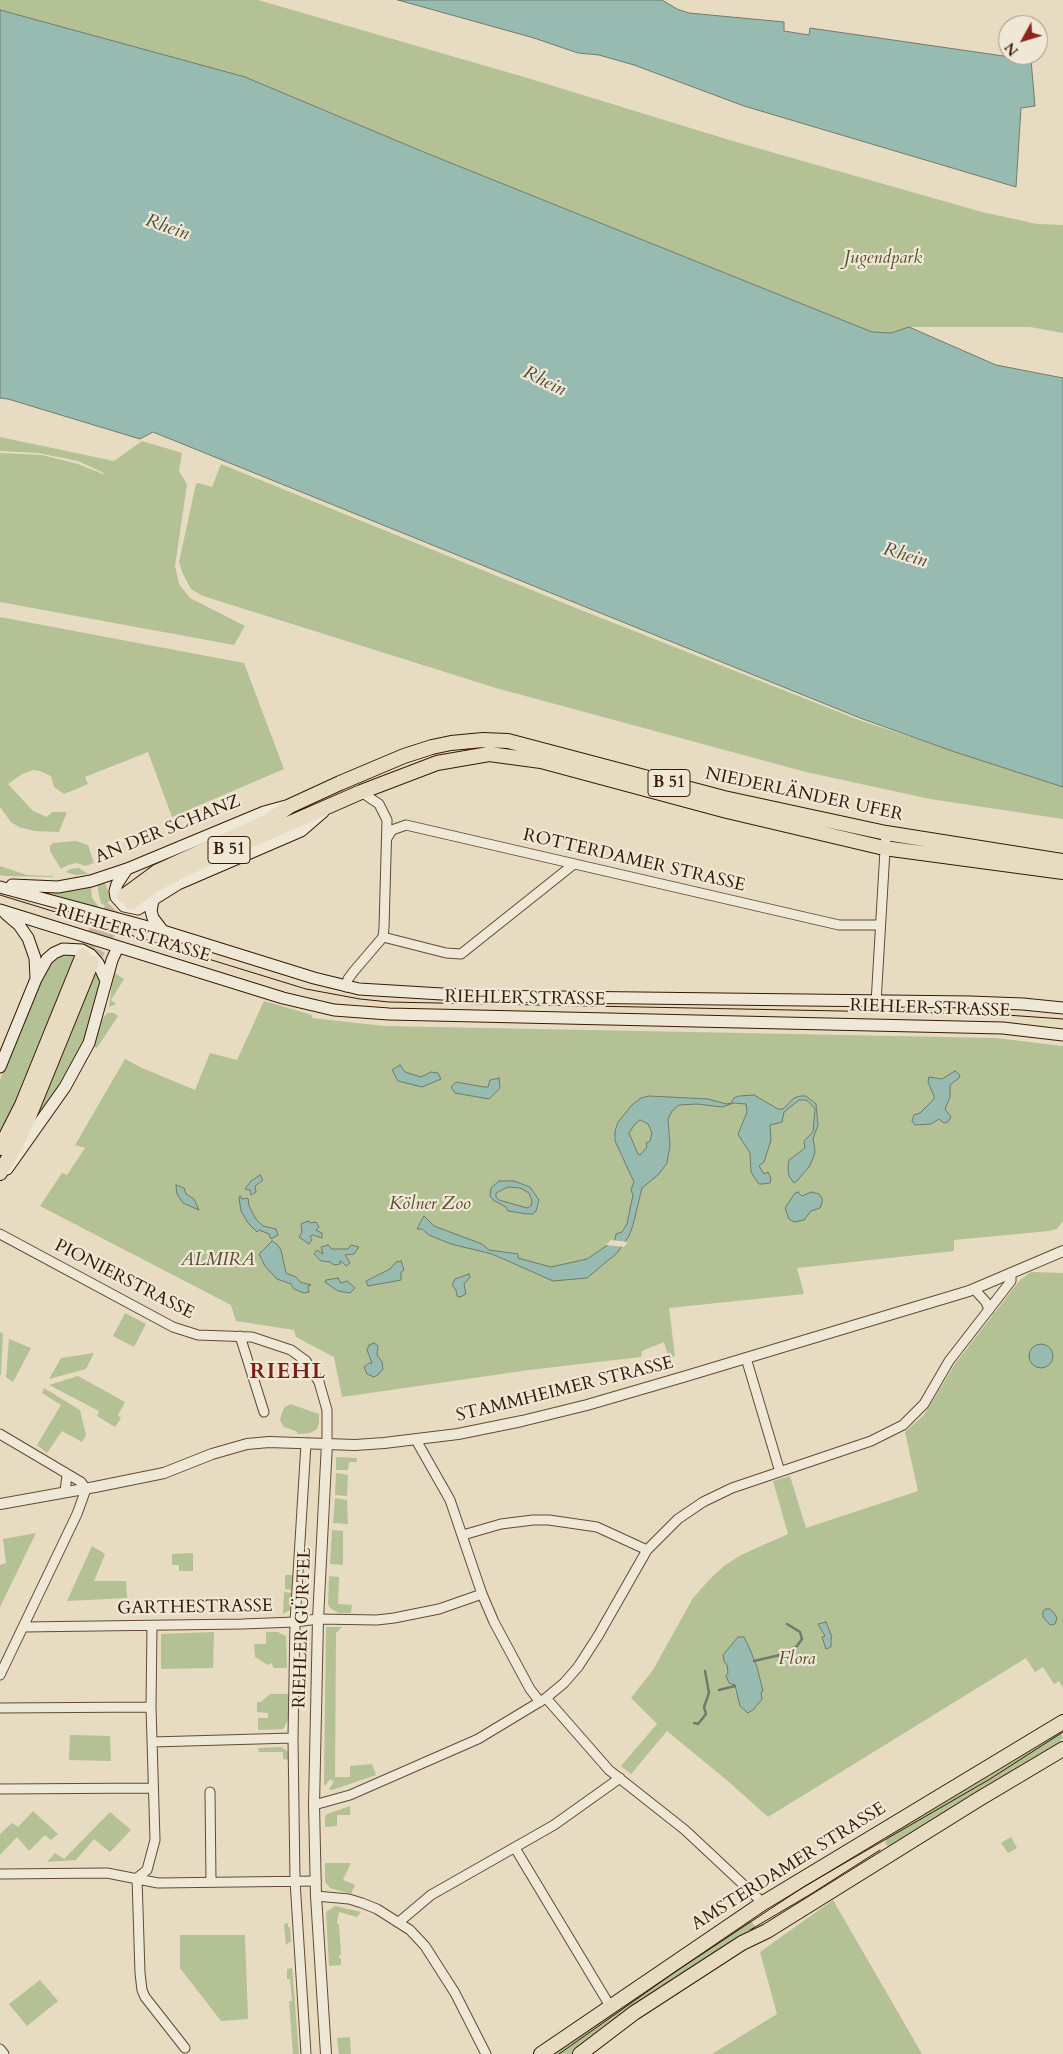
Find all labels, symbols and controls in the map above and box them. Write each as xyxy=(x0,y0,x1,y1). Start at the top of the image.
north arrow xyxy=(998,15,1048,65)
text: N xyxy=(1001,38,1023,60)
water label: Rhein xyxy=(142,210,192,246)
park label: Jugendpark xyxy=(844,248,922,270)
water label: Rhein xyxy=(519,362,569,402)
water label: Rhein xyxy=(880,539,930,573)
street label: NIEDERLÄNDER UFER xyxy=(703,763,905,827)
road number: B 51 xyxy=(648,770,690,796)
street label: AN DER SCHANZ xyxy=(92,791,244,869)
street label: ROTTERDAMER STRASSE xyxy=(521,825,747,897)
road number: B 51 xyxy=(208,836,250,864)
street label: RIEHLER STRASSE xyxy=(53,900,213,968)
street label: RIEHLER STRASSE xyxy=(444,987,606,1011)
street label: RIEHLER STRASSE xyxy=(849,995,1011,1023)
park label: Kölner Zoo xyxy=(389,1194,471,1216)
street label: PIONIERSTRASSE xyxy=(50,1235,198,1325)
park label: ALMIRA xyxy=(181,1250,255,1272)
street label: STAMMHEIMER STRASSE xyxy=(454,1353,676,1427)
district label: RIEHL xyxy=(249,1360,327,1386)
street label: RIEHLER GÜRTEL xyxy=(289,1547,317,1709)
street label: GARTHESTRASSE xyxy=(117,1596,273,1620)
park label: Flora xyxy=(778,1649,816,1671)
street label: AMSTERDAMER STRASSE xyxy=(688,1798,890,1936)

